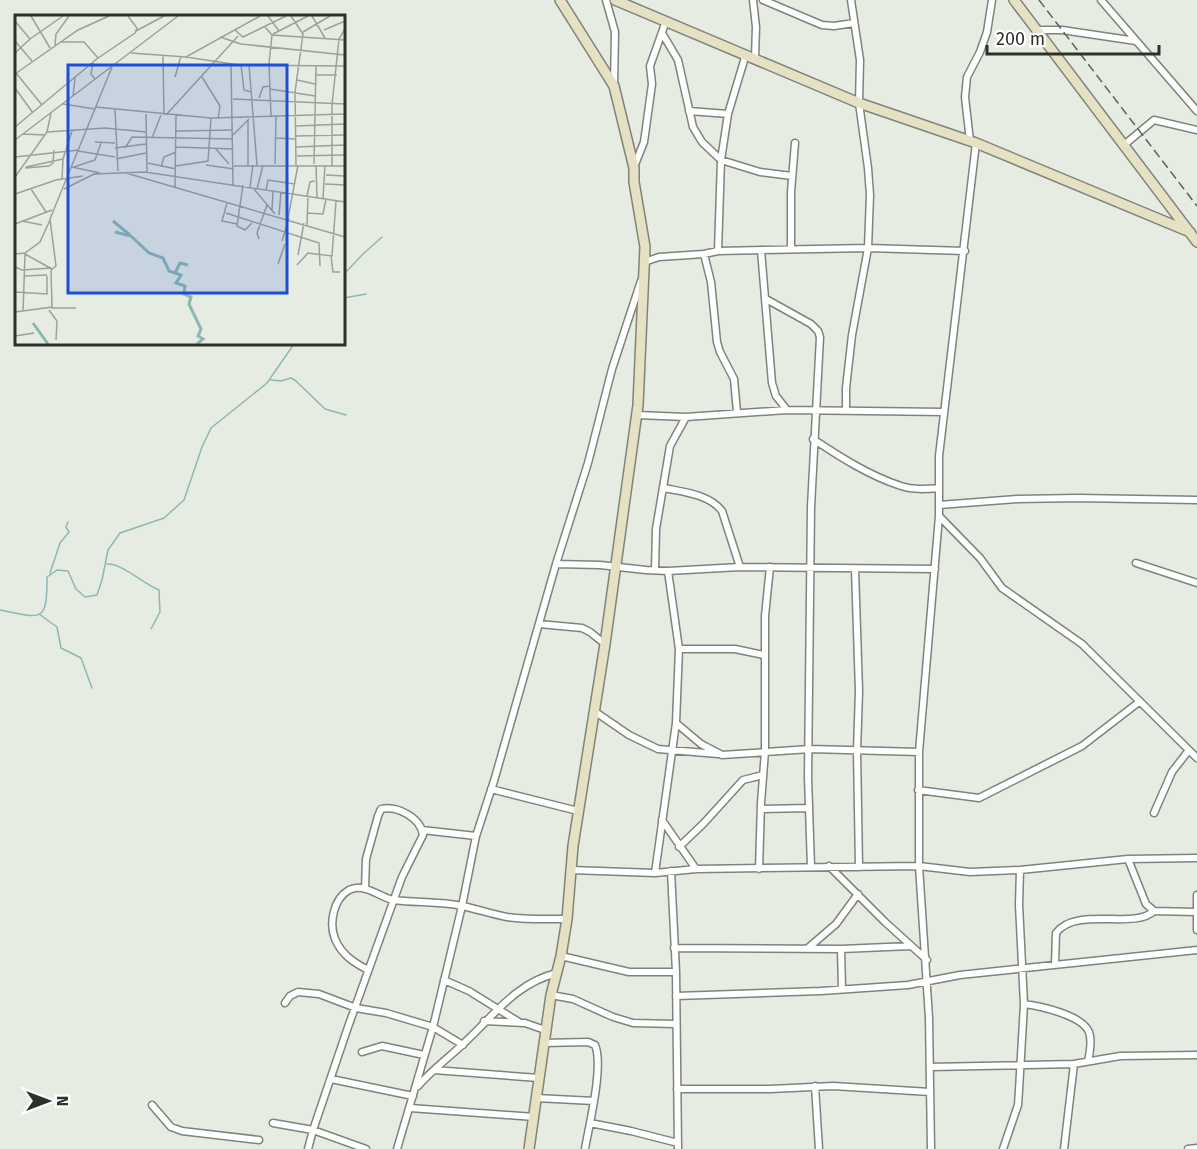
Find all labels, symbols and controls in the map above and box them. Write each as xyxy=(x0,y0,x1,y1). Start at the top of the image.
inset map xyxy=(15,15,345,345)
scale bar xyxy=(987,18,1160,56)
text: 200 m xyxy=(996,28,1045,50)
north arrow xyxy=(18,1071,78,1131)
text: N xyxy=(53,1096,72,1106)

